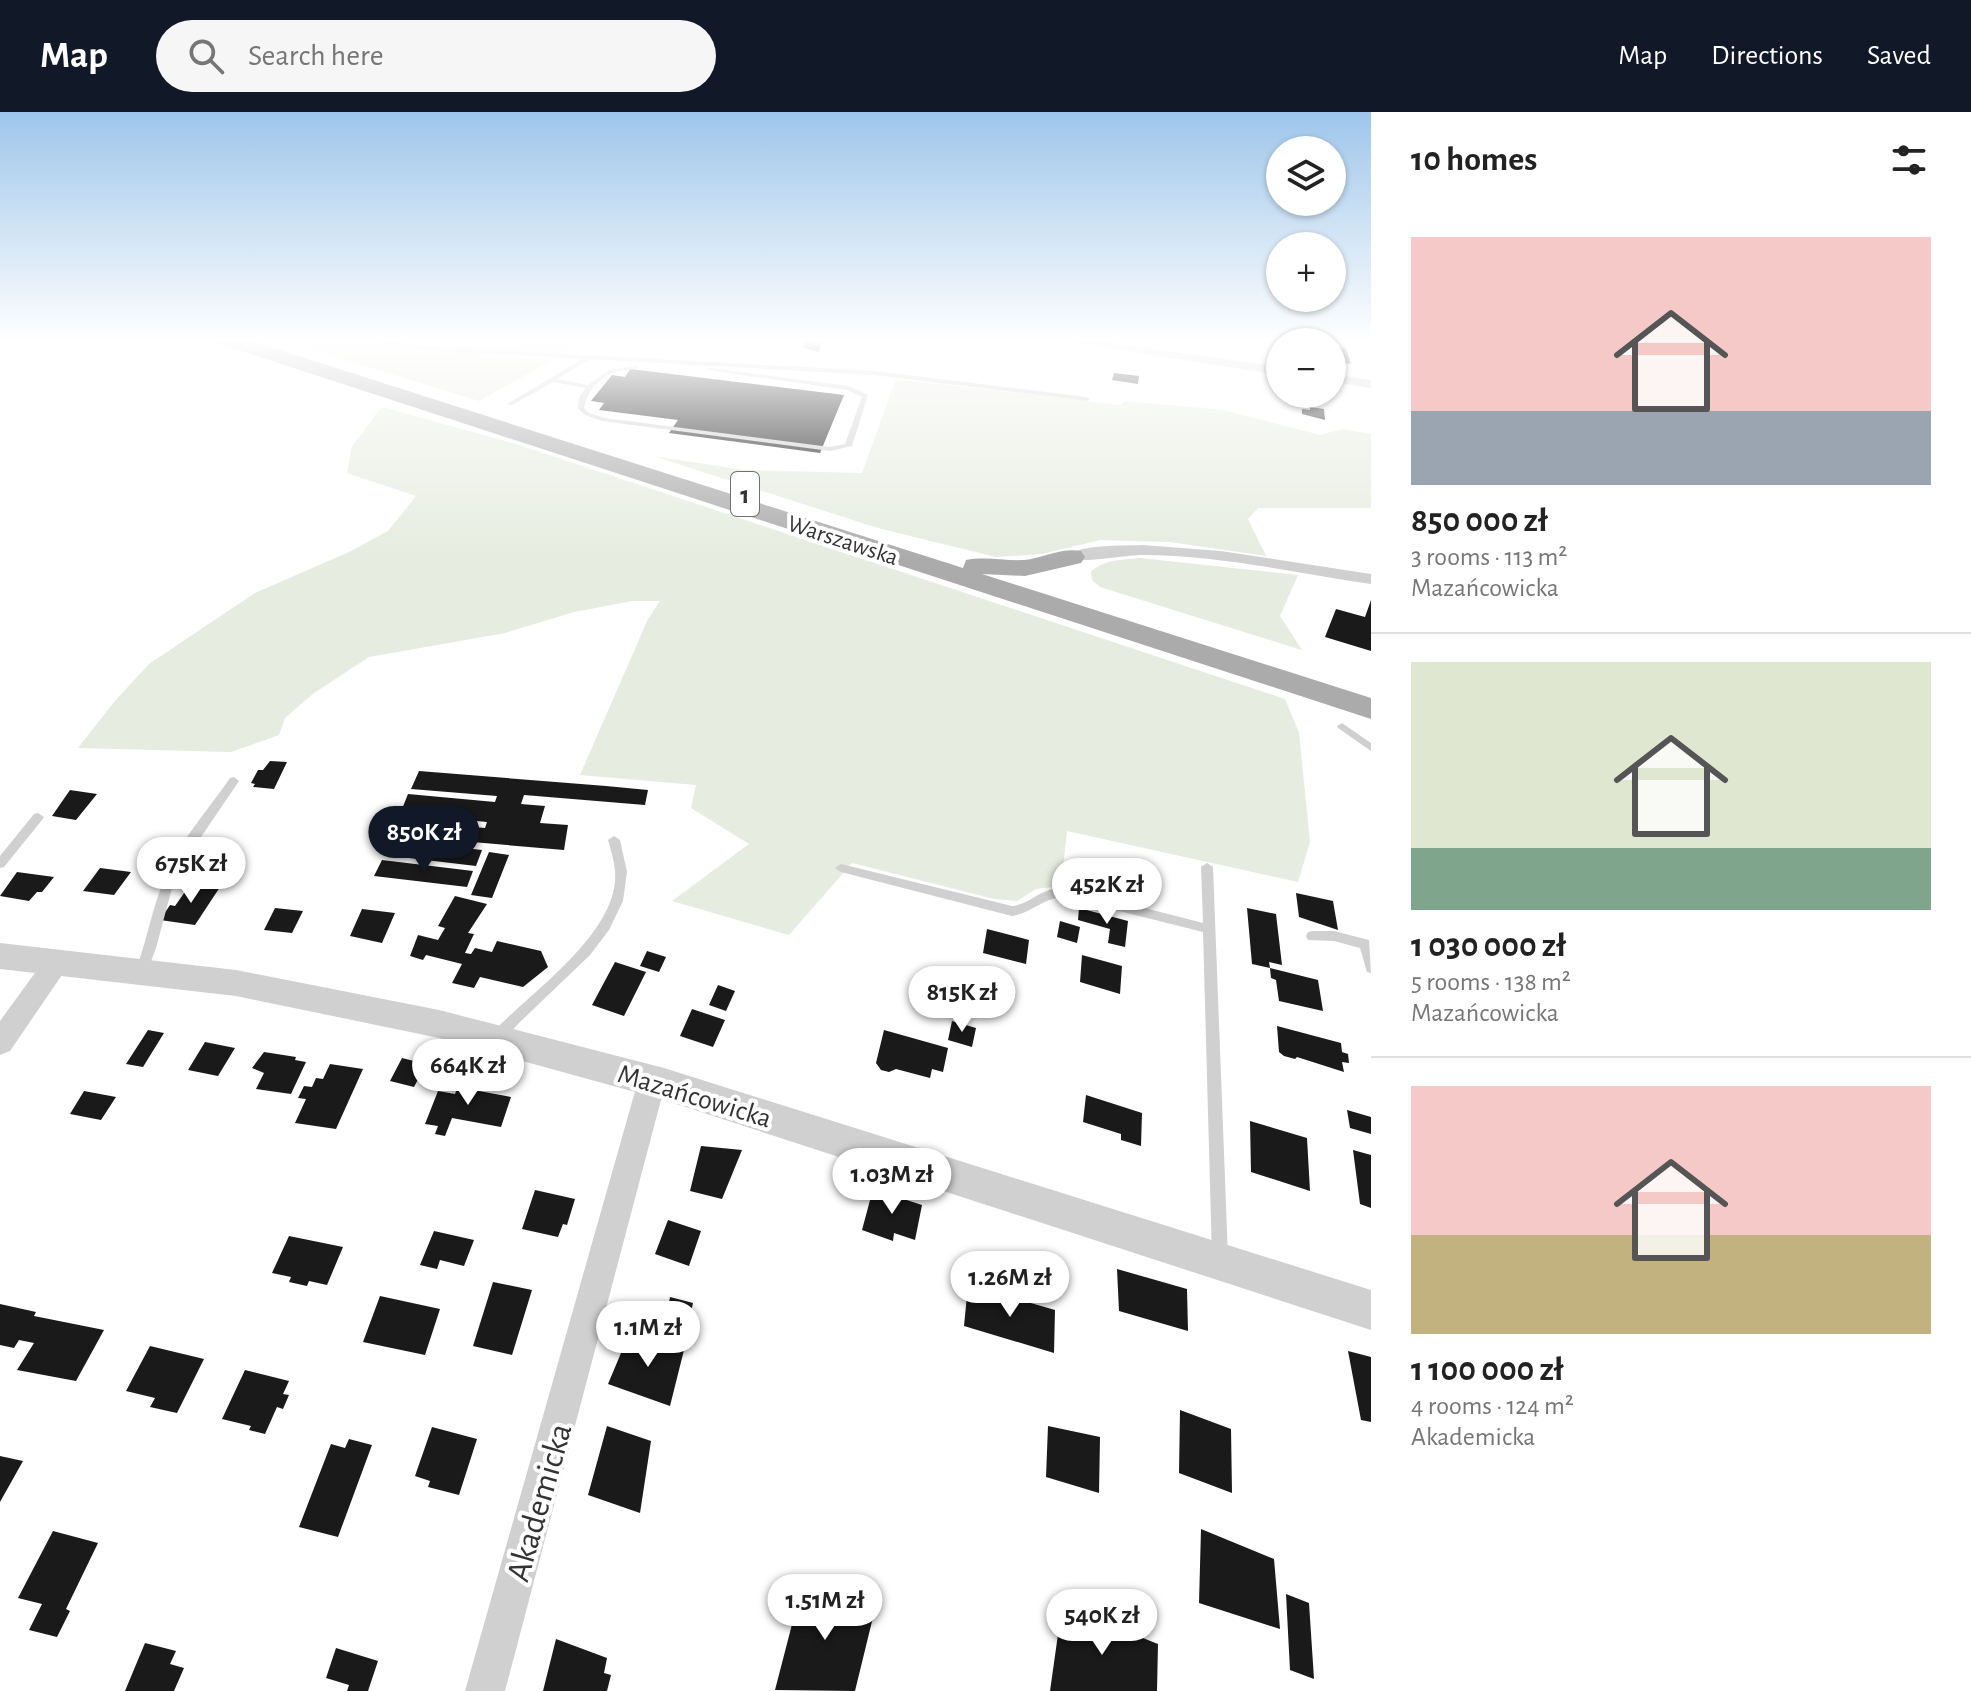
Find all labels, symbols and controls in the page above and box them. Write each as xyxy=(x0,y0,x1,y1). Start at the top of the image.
search box xyxy=(156,20,716,92)
icon: search xyxy=(184,34,228,78)
text: Map xyxy=(40,37,108,75)
text: Search here xyxy=(248,41,384,71)
text: Map xyxy=(1618,42,1667,70)
text: Directions xyxy=(1711,42,1823,70)
text: Saved xyxy=(1867,42,1931,70)
map controls xyxy=(1266,136,1346,408)
button: layers xyxy=(1266,136,1346,216)
icon: filters xyxy=(1887,138,1931,182)
text: 10 homes xyxy=(1411,143,1537,177)
button: + xyxy=(1266,232,1346,312)
icon: home xyxy=(1599,289,1743,433)
button: − xyxy=(1266,328,1346,408)
road number: 1 xyxy=(731,472,759,516)
text: 850 000 zł xyxy=(1411,504,1548,538)
street label: Warszawska xyxy=(784,512,901,570)
text: 3 rooms · 113 m² xyxy=(1411,544,1567,570)
text: Mazańcowicka xyxy=(1411,575,1559,601)
icon: home xyxy=(1599,714,1743,858)
pin: 850K zł xyxy=(350,806,498,874)
text: 850K zł xyxy=(386,819,462,845)
pin: 675K zł xyxy=(117,837,265,905)
text: 675K zł xyxy=(155,850,227,876)
pin: 452K zł xyxy=(1033,858,1181,926)
text: 452K zł xyxy=(1070,871,1144,897)
text: 1 030 000 zł xyxy=(1411,929,1566,963)
pin: 815K zł xyxy=(888,966,1036,1034)
text: 5 rooms · 138 m² xyxy=(1411,969,1571,995)
text: 815K zł xyxy=(926,979,998,1005)
text: Mazańcowicka xyxy=(1411,1000,1559,1026)
pin: 664K zł xyxy=(394,1039,542,1107)
text: 664K zł xyxy=(430,1052,506,1078)
street label: Mazańcowicka xyxy=(614,1060,775,1134)
icon: home xyxy=(1599,1138,1743,1282)
pin: 1.03M zł xyxy=(809,1148,975,1216)
text: 1.03M zł xyxy=(850,1161,934,1187)
pin: 1.26M zł xyxy=(927,1251,1093,1319)
text: 1.26M zł xyxy=(968,1264,1052,1290)
pin: 1.1M zł xyxy=(574,1301,722,1369)
text: 1.1M zł xyxy=(614,1314,682,1340)
text: 1 100 000 zł xyxy=(1411,1353,1564,1387)
text: 4 rooms · 124 m² xyxy=(1411,1393,1574,1419)
street label: Akademicka xyxy=(501,1420,579,1585)
text: Akademicka xyxy=(1411,1424,1535,1450)
pin: 1.51M zł xyxy=(742,1574,908,1642)
text: 1.51M zł xyxy=(785,1587,865,1613)
pin: 540K zł xyxy=(1028,1589,1176,1657)
text: 540K zł xyxy=(1064,1602,1140,1628)

